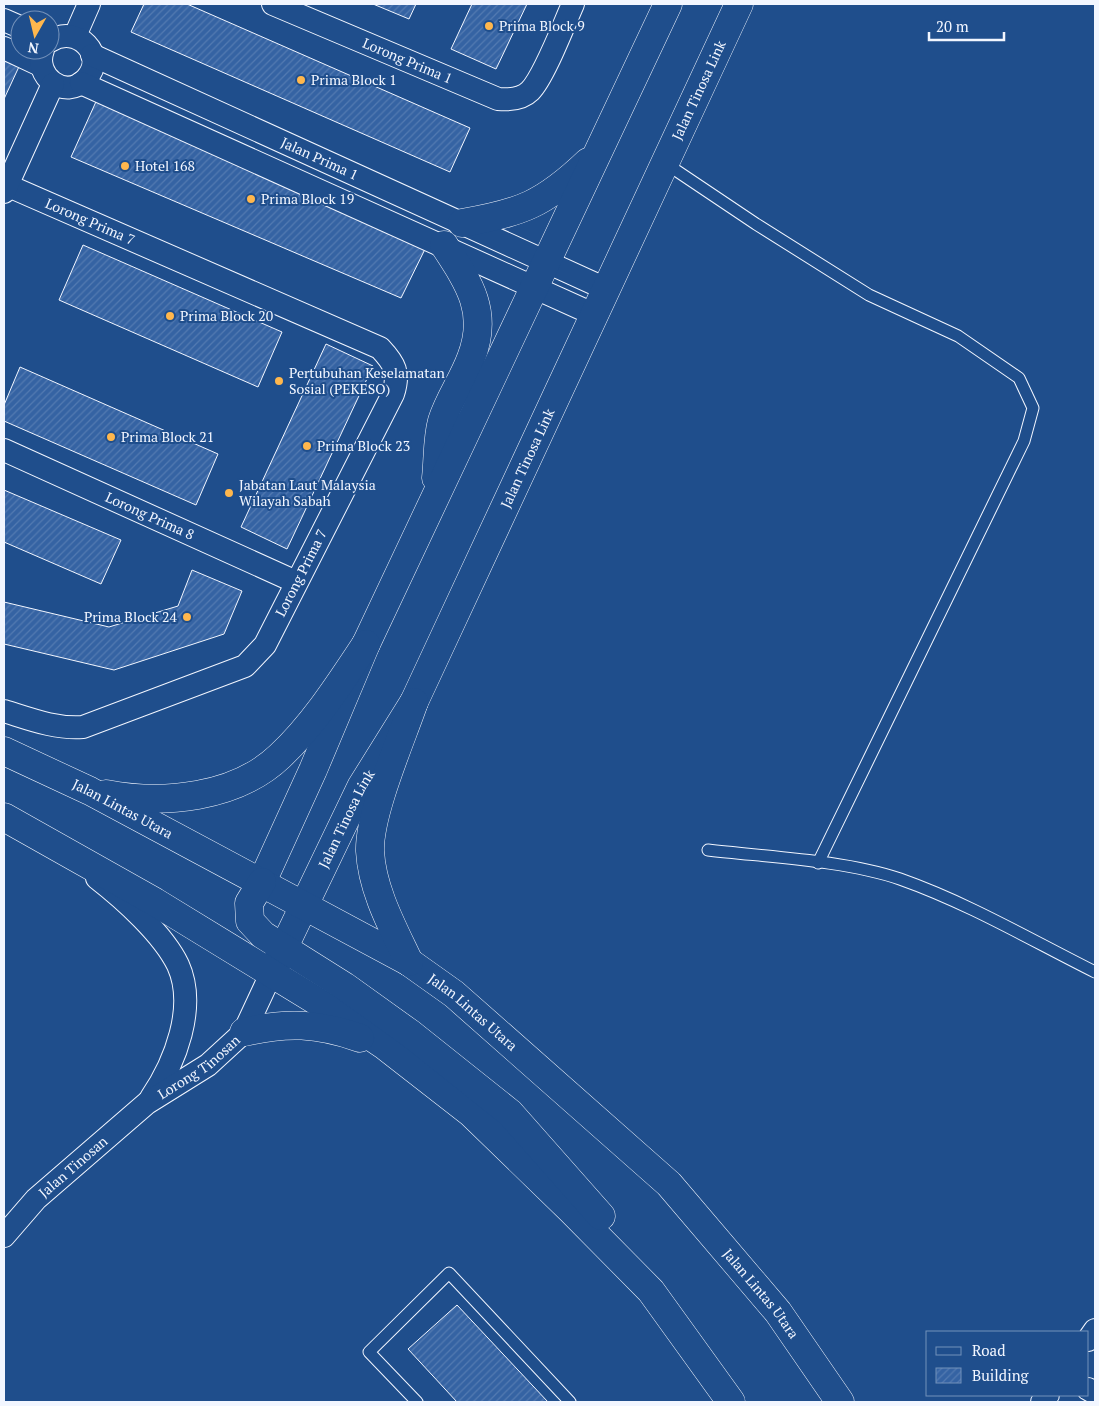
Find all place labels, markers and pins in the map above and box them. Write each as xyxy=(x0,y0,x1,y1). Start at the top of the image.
place label: Prima Block 9 xyxy=(499,16,585,35)
marker: Prima Block 9 xyxy=(483,20,495,32)
place label: Prima Block 1 xyxy=(311,70,397,89)
marker: Prima Block 1 xyxy=(295,74,307,86)
place label: Hotel 168 xyxy=(135,156,195,175)
marker: Hotel 168 xyxy=(119,160,131,172)
place label: Prima Block 19 xyxy=(261,189,354,208)
marker: Prima Block 19 xyxy=(245,193,257,205)
place label: Prima Block 20 xyxy=(180,306,273,325)
marker: Prima Block 20 xyxy=(164,310,176,322)
place label: Pertubuhan Keselamatan Sosial (PEKESO) xyxy=(289,363,445,398)
marker: Pertubuhan Keselamatan Sosial (PEKESO) xyxy=(273,375,285,387)
place label: Prima Block 21 xyxy=(121,427,214,446)
marker: Prima Block 21 xyxy=(105,431,117,443)
place label: Prima Block 23 xyxy=(317,436,410,455)
marker: Prima Block 23 xyxy=(301,440,313,452)
place label: Jabatan Laut Malaysia Wilayah Sabah xyxy=(239,475,376,510)
marker: Jabatan Laut Malaysia Wilayah Sabah xyxy=(223,487,235,499)
place label: Prima Block 24 xyxy=(84,607,178,626)
marker: Prima Block 24 xyxy=(181,611,193,623)

